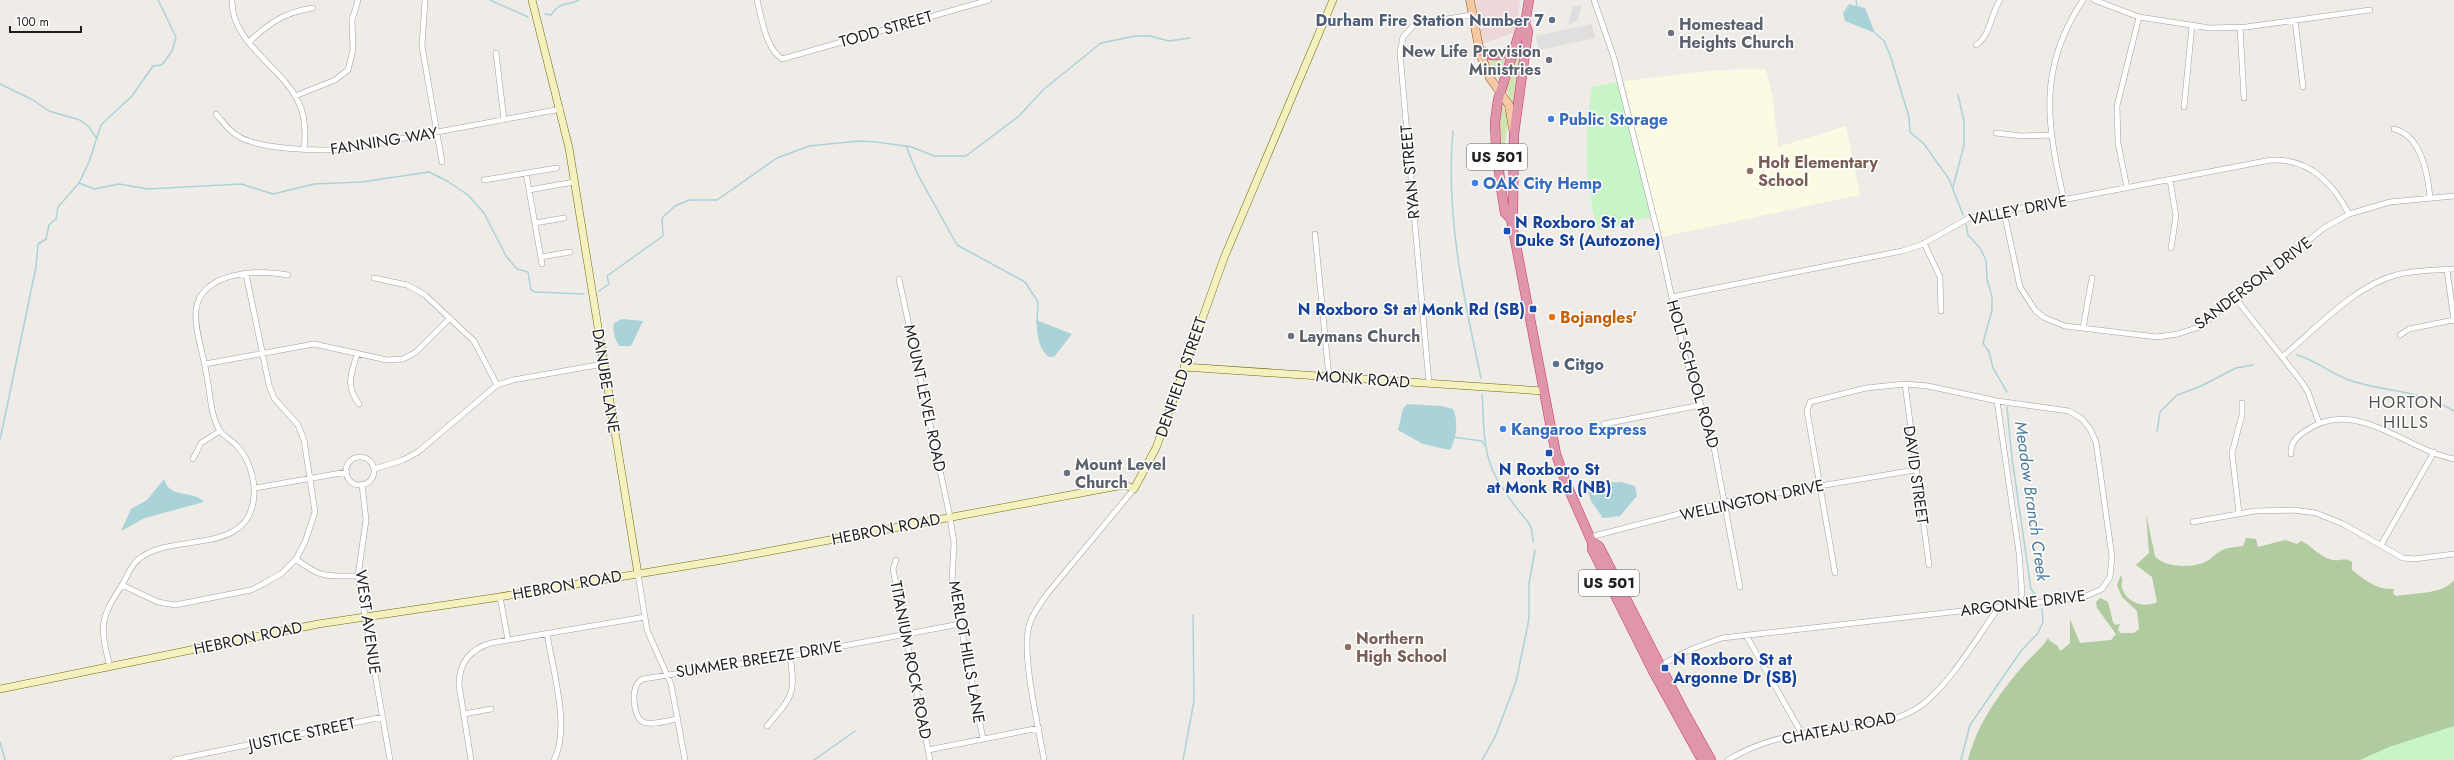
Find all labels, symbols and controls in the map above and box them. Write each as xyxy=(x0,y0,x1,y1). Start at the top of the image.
street label: TODD STREET xyxy=(837,5,936,53)
scale bar xyxy=(10,8,81,34)
place label: Durham Fire Station Number 7 xyxy=(1316,9,1544,32)
text: 100 m xyxy=(16,13,49,31)
place label: Homestead Heights Church xyxy=(1679,13,1794,54)
marker: Durham Fire Station Number 7 xyxy=(1547,15,1557,25)
marker: Homestead Heights Church xyxy=(1666,28,1676,38)
place label: New Life Provision Ministries xyxy=(1402,40,1541,81)
marker: New Life Provision Ministries xyxy=(1544,55,1554,65)
place label: Public Storage xyxy=(1559,108,1668,131)
marker: Public Storage xyxy=(1546,114,1556,124)
street label: FANNING WAY xyxy=(329,121,439,161)
street label: RYAN STREET xyxy=(1394,123,1426,220)
road number: US 501 xyxy=(1467,144,1527,170)
place label: Holt Elementary School xyxy=(1758,151,1879,192)
marker: Holt Elementary School xyxy=(1745,166,1755,176)
place label: OAK City Hemp xyxy=(1483,172,1602,195)
marker: OAK City Hemp xyxy=(1470,178,1480,188)
street label: VALLEY DRIVE xyxy=(1967,189,2069,231)
place label: N Roxboro St at Duke St (Autozone) xyxy=(1515,211,1661,252)
marker: N Roxboro St at Duke St (Autozone) xyxy=(1502,226,1512,236)
street label: SANDERSON DRIVE xyxy=(2189,231,2317,335)
street label: HOLT SCHOOL ROAD xyxy=(1661,297,1725,451)
place label: N Roxboro St at Monk Rd (SB) xyxy=(1298,298,1525,321)
marker: N Roxboro St at Monk Rd (SB) xyxy=(1528,304,1538,314)
place label: Bojangles' xyxy=(1560,306,1637,329)
marker: Bojangles' xyxy=(1547,312,1557,322)
street label: DENFIELD STREET xyxy=(1150,313,1213,440)
street label: MOUNT LEVEL ROAD xyxy=(898,322,952,474)
place label: Laymans Church xyxy=(1299,325,1420,348)
street label: DANUBE LANE xyxy=(586,327,626,435)
marker: Laymans Church xyxy=(1286,331,1296,341)
place label: Citgo xyxy=(1564,353,1604,376)
marker: Citgo xyxy=(1551,359,1561,369)
street label: MONK ROAD xyxy=(1315,364,1411,394)
district label: HORTON HILLS xyxy=(2369,390,2443,434)
place label: Kangaroo Express xyxy=(1511,418,1647,441)
water label: Meadow Branch Creek xyxy=(2009,419,2055,583)
marker: Kangaroo Express xyxy=(1498,424,1508,434)
street label: DAVID STREET xyxy=(1898,424,1934,527)
marker: N Roxboro St at Monk Rd (NB) xyxy=(1544,448,1554,458)
place label: Mount Level Church xyxy=(1075,453,1166,494)
place label: N Roxboro St at Monk Rd (NB) xyxy=(1487,458,1611,499)
marker: Mount Level Church xyxy=(1062,468,1072,478)
street label: WELLINGTON DRIVE xyxy=(1678,473,1826,527)
street label: HEBRON ROAD xyxy=(830,507,943,551)
street label: HEBRON ROAD xyxy=(511,564,624,606)
street label: WEST AVENUE xyxy=(349,568,387,676)
road number: US 501 xyxy=(1579,570,1639,596)
street label: TITANIUM ROCK ROAD xyxy=(884,579,938,741)
street label: MERLOT HILLS LANE xyxy=(943,579,991,725)
street label: ARGONNE DRIVE xyxy=(1959,584,2087,622)
street label: HEBRON ROAD xyxy=(192,615,305,661)
place label: Northern High School xyxy=(1356,627,1447,668)
street label: SUMMER BREEZE DRIVE xyxy=(674,634,844,684)
marker: Northern High School xyxy=(1343,642,1353,652)
place label: N Roxboro St at Argonne Dr (SB) xyxy=(1672,648,1797,689)
marker: N Roxboro St at Argonne Dr (SB) xyxy=(1660,663,1670,673)
street label: CHATEAU ROAD xyxy=(1780,706,1898,750)
street label: JUSTICE STREET xyxy=(244,711,358,757)

